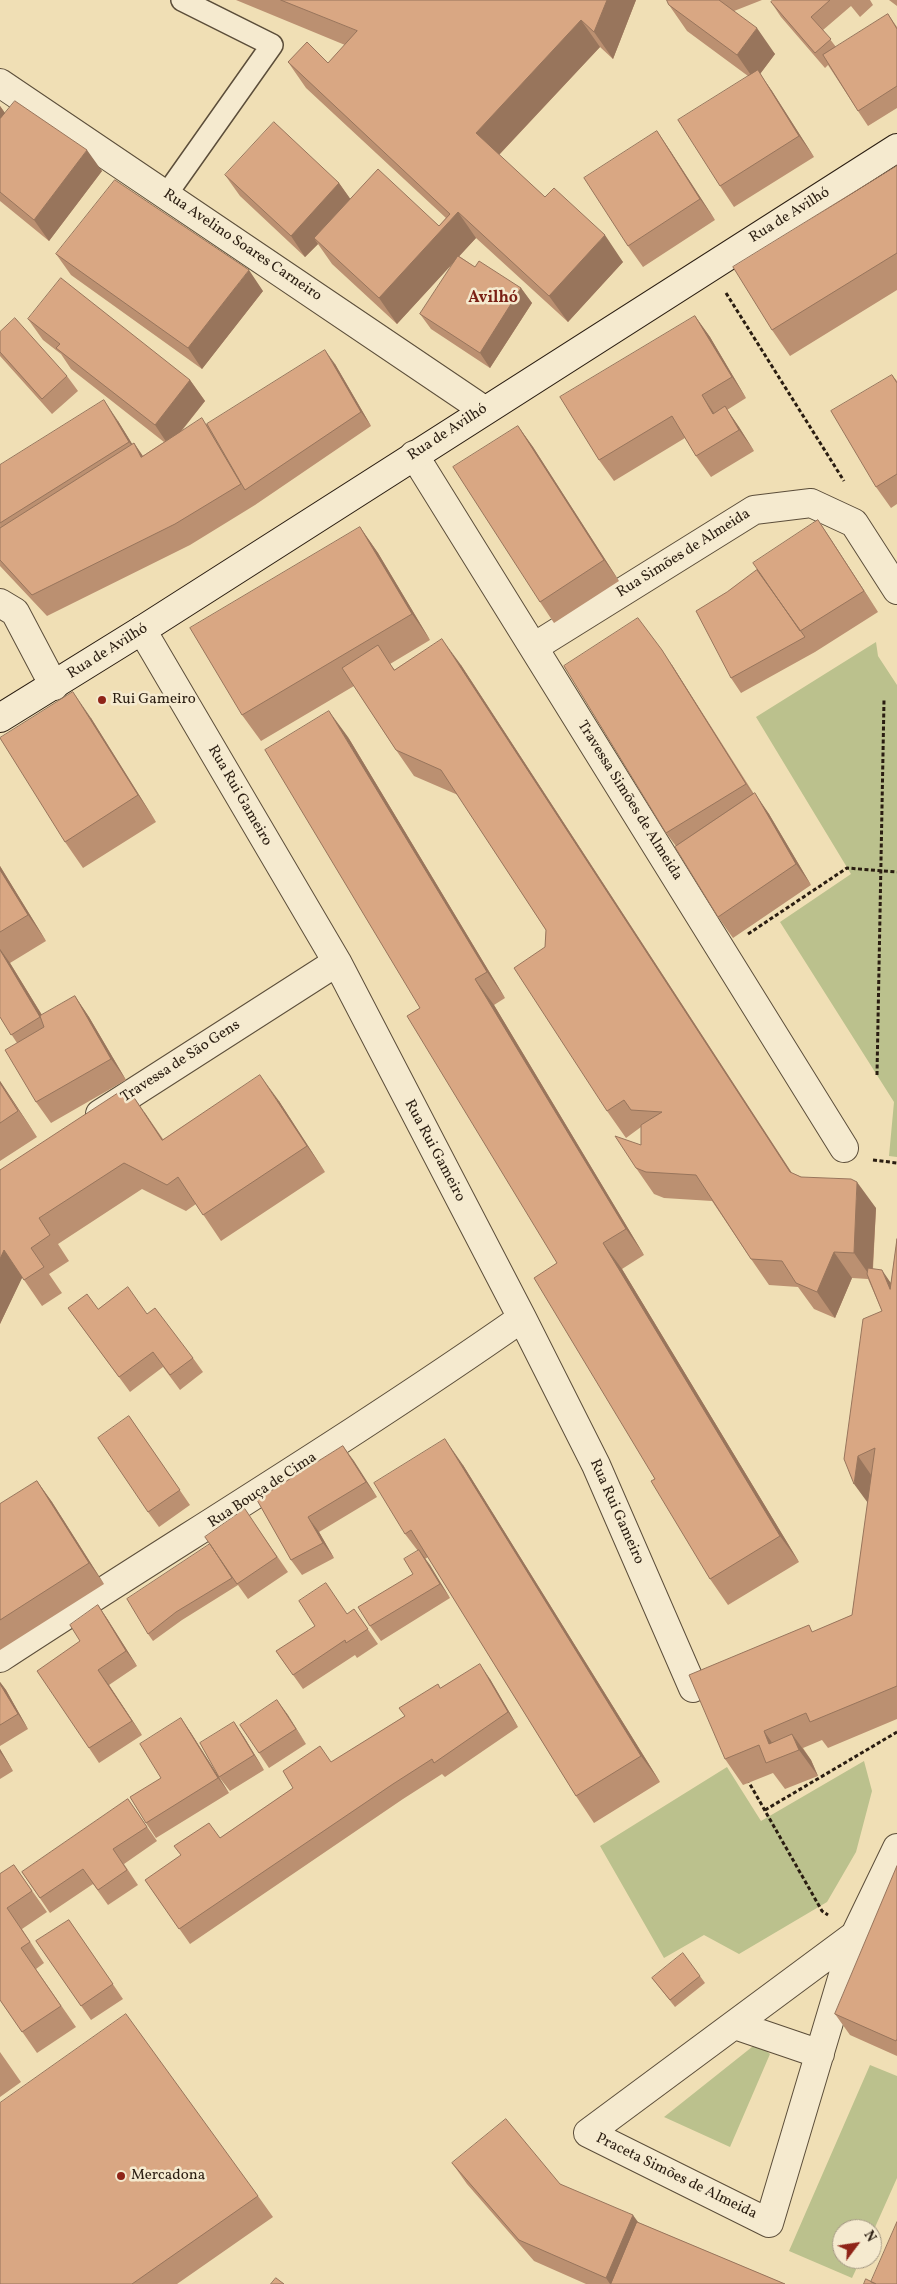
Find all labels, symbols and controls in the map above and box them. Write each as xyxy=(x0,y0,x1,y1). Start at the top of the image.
street label: Rua de Avilhó xyxy=(747,184,833,248)
street label: Rua Avelino Soares Carneiro xyxy=(159,186,325,306)
district label: Avilhó xyxy=(468,289,518,309)
street label: Rua de Avilhó xyxy=(405,401,491,465)
street label: Rua Simões de Almeida xyxy=(614,506,754,602)
street label: Rua de Avilhó xyxy=(65,620,151,684)
place label: Rui Gameiro xyxy=(112,691,196,709)
marker: Rui Gameiro xyxy=(96,694,108,706)
street label: Travessa Simões de Almeida xyxy=(572,718,686,884)
street label: Rua Rui Gameiro xyxy=(203,743,275,849)
street label: Travessa de São Gens xyxy=(118,1017,244,1107)
street label: Rua Rui Gameiro xyxy=(400,1097,468,1205)
street label: Rua Bouça de Cima xyxy=(205,1449,321,1533)
street label: Rua Rui Gameiro xyxy=(585,1457,647,1567)
street label: Praceta Simões de Almeida xyxy=(592,2130,760,2224)
place label: Mercadona xyxy=(131,2167,205,2185)
marker: Mercadona xyxy=(115,2170,127,2182)
north arrow xyxy=(832,2219,882,2269)
text: N xyxy=(859,2227,880,2246)

